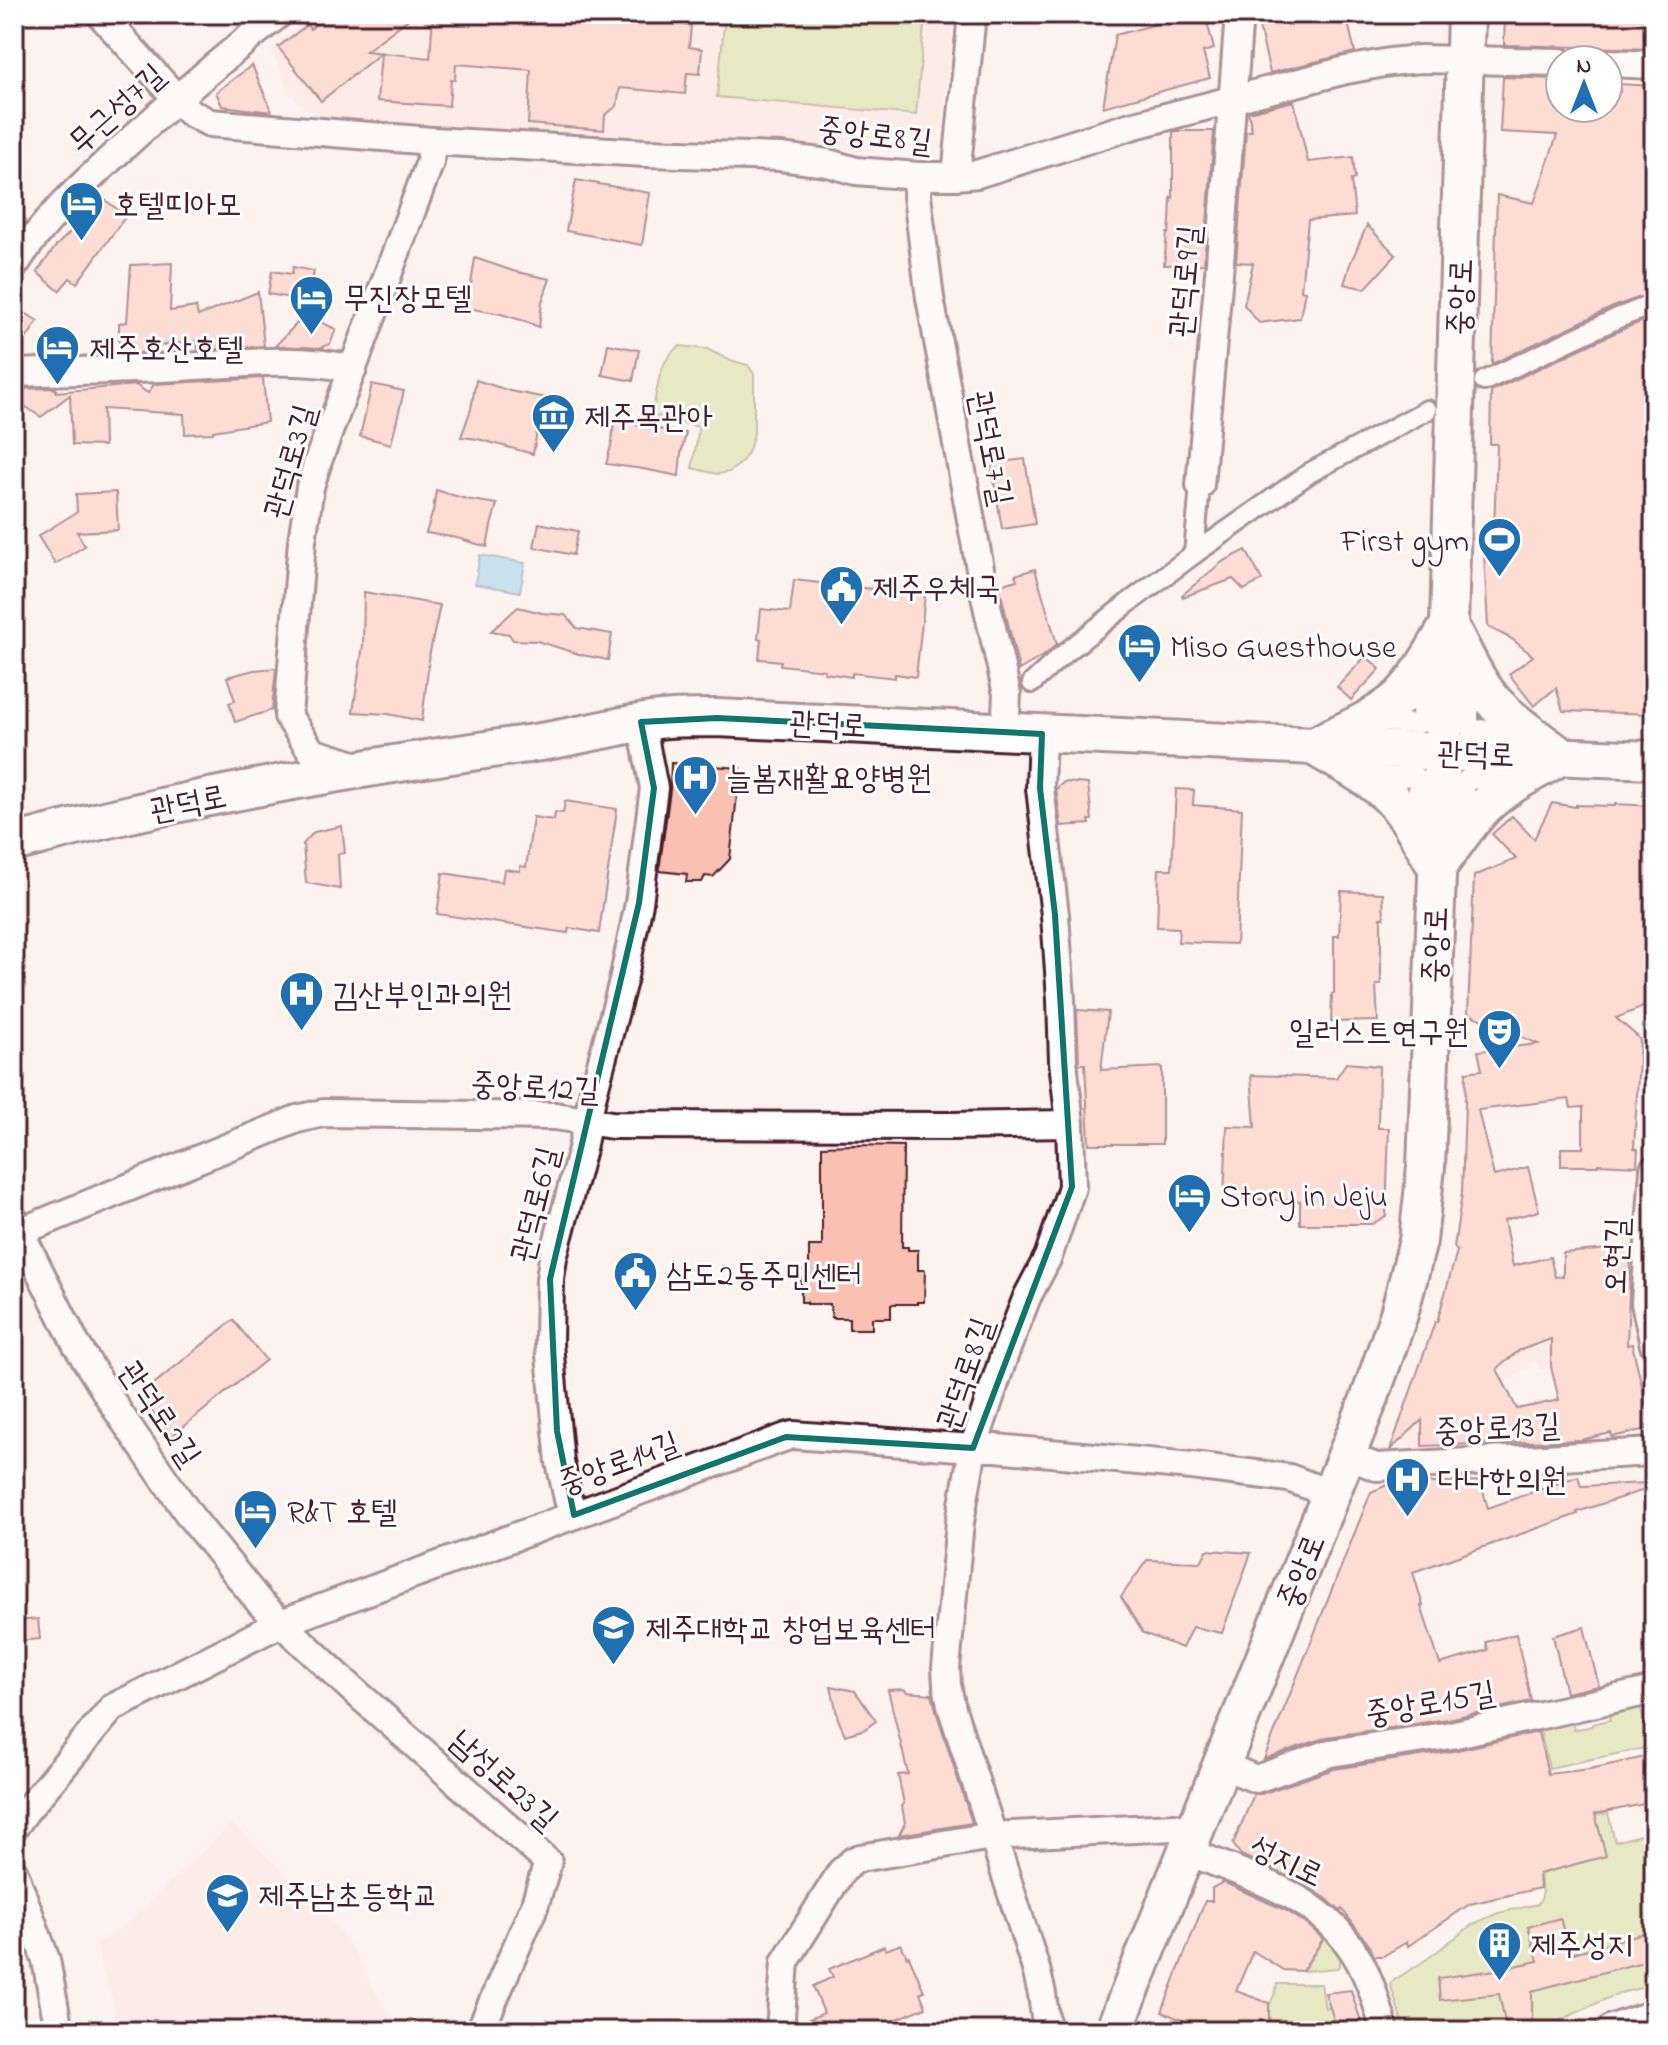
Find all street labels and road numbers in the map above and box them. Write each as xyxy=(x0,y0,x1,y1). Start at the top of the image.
street label: 무근성7길 xyxy=(59,54,177,167)
street label: 중앙로8길 xyxy=(815,107,935,168)
street label: 관덕로9길 xyxy=(1159,223,1216,339)
street label: 중앙로 xyxy=(1438,258,1487,337)
street label: 관덕로7길 xyxy=(954,387,1023,510)
street label: 관덕로3길 xyxy=(254,400,331,524)
street label: 관덕로 xyxy=(788,701,868,752)
street label: 관덕로 xyxy=(1436,732,1515,781)
street label: 관덕로 xyxy=(146,775,231,836)
street label: 중앙로 xyxy=(1413,906,1462,985)
street label: 중앙로12길 xyxy=(469,1063,601,1116)
street label: 관덕로6길 xyxy=(500,1142,574,1267)
street label: 오현길 xyxy=(1594,1217,1643,1296)
street label: 관덕로8길 xyxy=(926,1312,1008,1436)
street label: 관덕로2길 xyxy=(105,1353,211,1477)
street label: 중앙로13길 xyxy=(1433,1404,1562,1457)
street label: 중앙로14길 xyxy=(552,1422,687,1509)
street label: 중앙로 xyxy=(1267,1528,1340,1617)
street label: 중앙로15길 xyxy=(1362,1671,1499,1740)
street label: 남성로23길 xyxy=(438,1720,567,1843)
street label: 성지로 xyxy=(1240,1825,1330,1901)

